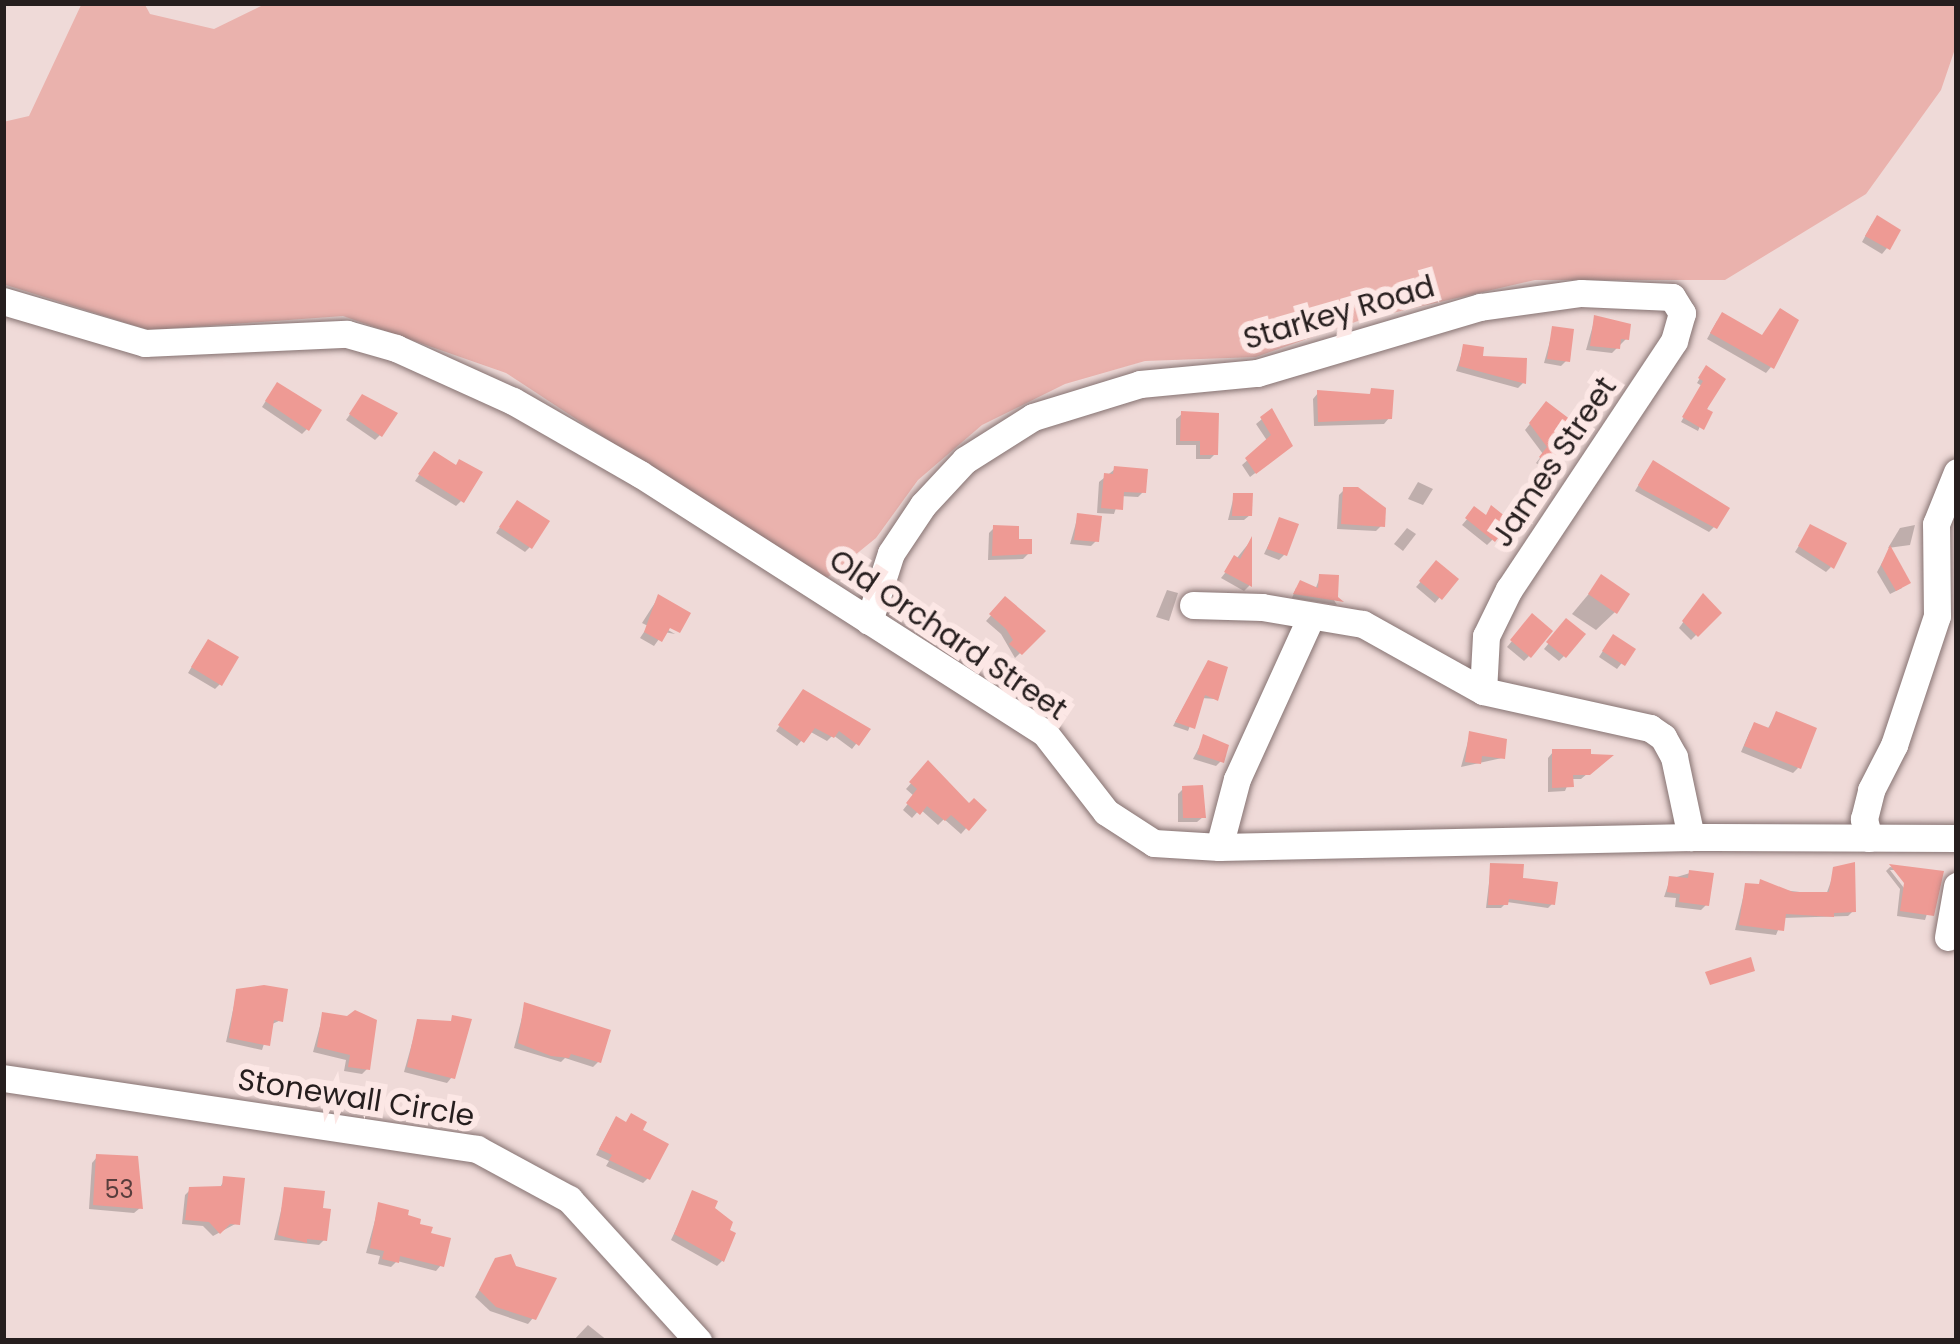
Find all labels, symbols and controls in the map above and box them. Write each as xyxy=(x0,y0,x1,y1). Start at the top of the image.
street label: Starkey Road xyxy=(1239,269,1439,357)
street label: James Street xyxy=(1484,370,1624,554)
street label: Old Orchard Street xyxy=(822,542,1074,728)
street label: Stonewall Circle xyxy=(235,1062,477,1134)
house number: 53 xyxy=(104,1176,134,1204)

